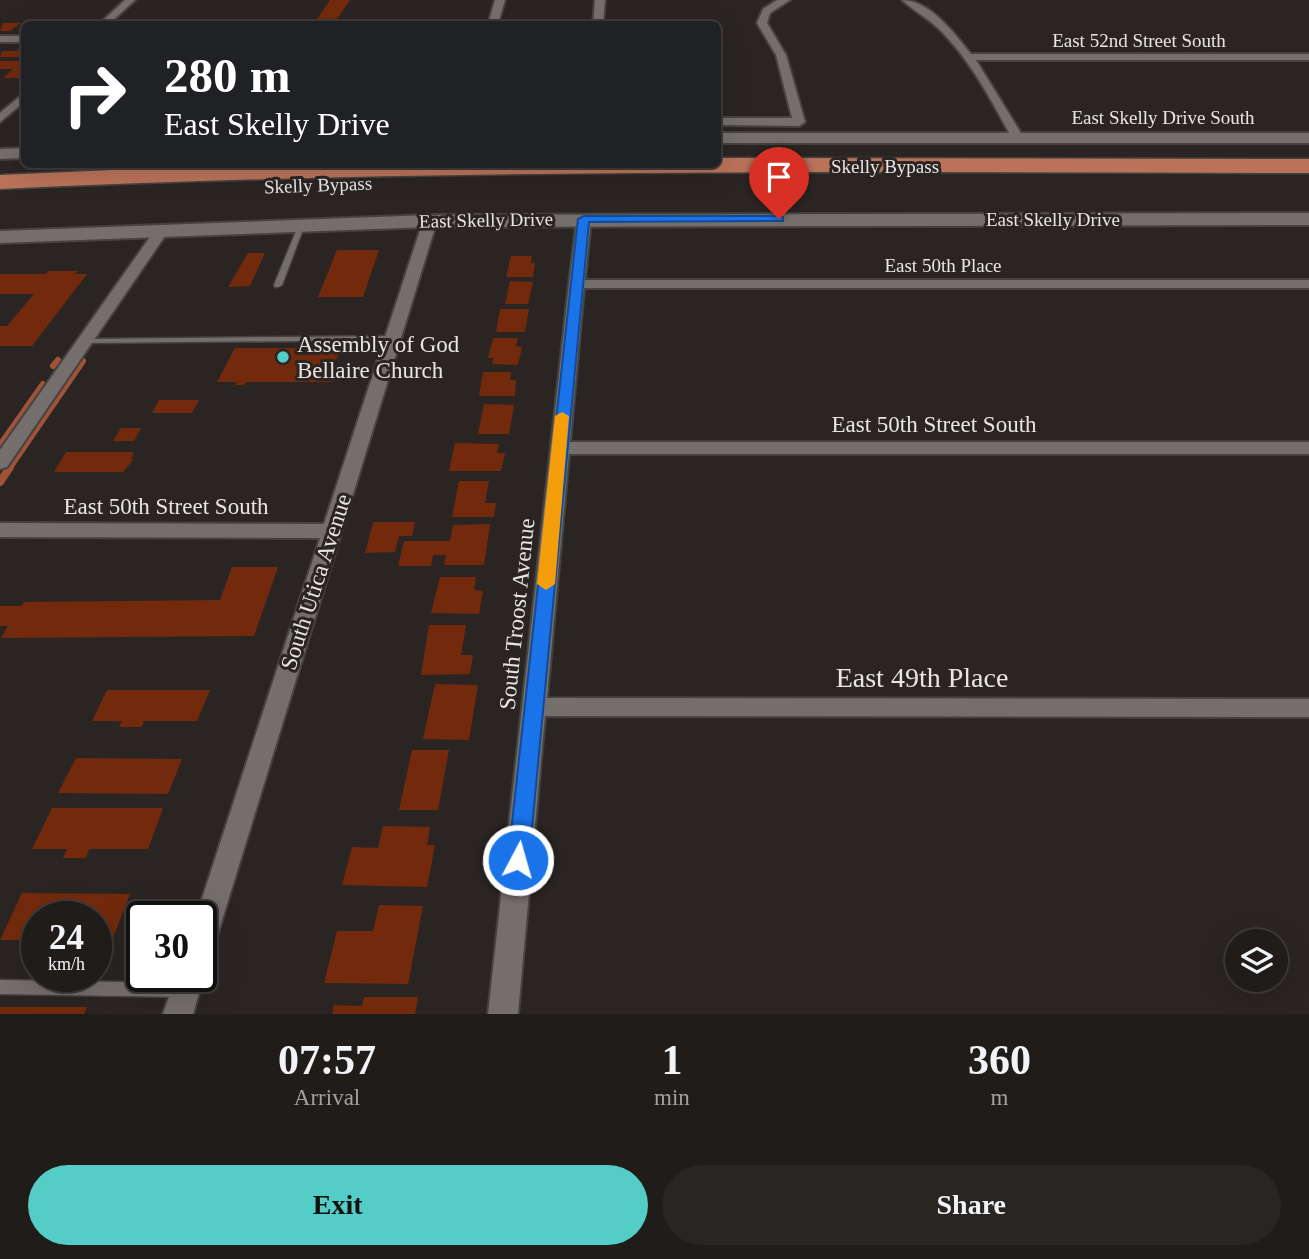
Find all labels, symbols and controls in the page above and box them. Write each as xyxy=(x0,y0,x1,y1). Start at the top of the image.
street label: East 52nd Street South xyxy=(1052,30,1226,51)
text: 280 m xyxy=(164,48,291,103)
icon: right xyxy=(49,49,140,140)
text: East Skelly Drive xyxy=(164,106,390,142)
street label: East Skelly Drive South xyxy=(1071,107,1255,128)
pin xyxy=(749,147,809,219)
street label: Skelly Bypass xyxy=(831,156,939,177)
icon: arrive xyxy=(760,158,798,196)
street label: Skelly Bypass xyxy=(264,173,372,197)
street label: East Skelly Drive xyxy=(419,208,553,232)
street label: East Skelly Drive xyxy=(986,209,1120,230)
street label: East 50th Place xyxy=(884,255,1002,276)
place label: Assembly of God Bellaire Church xyxy=(297,332,460,383)
marker: Assembly of God Bellaire Church xyxy=(275,349,291,365)
street label: East 50th Street South xyxy=(831,412,1037,437)
street label: South Utica Avenue xyxy=(276,491,356,673)
street label: East 50th Street South xyxy=(63,494,269,519)
street label: South Troost Avenue xyxy=(495,517,539,711)
street label: East 49th Place xyxy=(836,662,1008,693)
position arrow xyxy=(481,823,555,897)
speed limit sign: 30 xyxy=(126,901,217,992)
text: 24 xyxy=(49,918,84,957)
map controls xyxy=(1225,929,1288,992)
button: layers xyxy=(1225,929,1288,992)
text: km/h xyxy=(48,954,85,974)
text: 07:57 xyxy=(278,1037,376,1083)
text: 1 xyxy=(661,1037,682,1083)
text: 360 xyxy=(968,1037,1031,1083)
text: Arrival xyxy=(294,1085,360,1110)
text: min xyxy=(654,1085,690,1110)
text: m xyxy=(990,1085,1008,1110)
button: Exit xyxy=(28,1165,648,1245)
button: Share xyxy=(662,1165,1281,1245)

